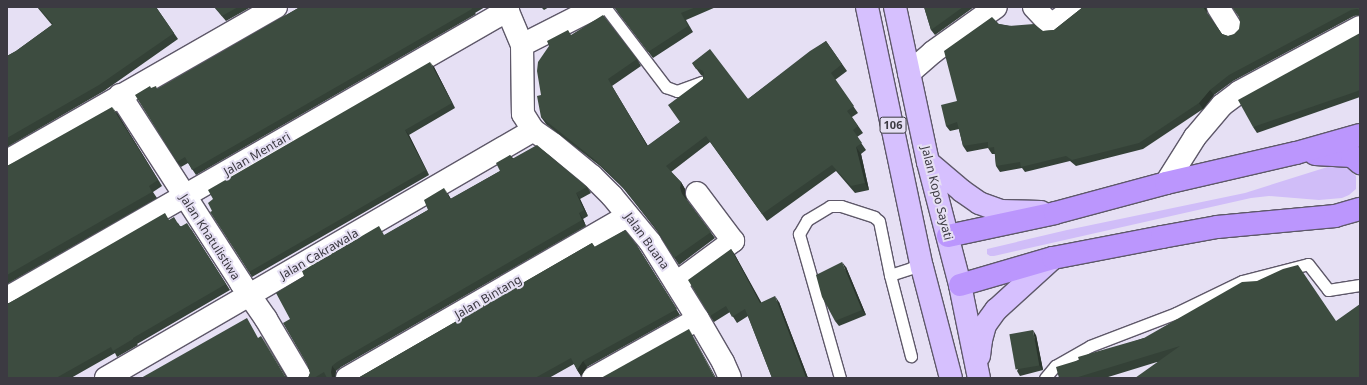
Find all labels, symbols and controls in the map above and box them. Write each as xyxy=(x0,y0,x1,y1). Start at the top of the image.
road number: 106 xyxy=(879,116,907,134)
street label: Jalan Mentari xyxy=(221,129,293,179)
street label: Jalan Kopo Sayati xyxy=(918,144,956,242)
street label: Jalan Khatulistiwa xyxy=(177,191,243,283)
street label: Jalan Buana xyxy=(622,210,672,272)
street label: Jalan Cakrawala xyxy=(277,226,361,282)
street label: Jalan Bintang xyxy=(452,272,524,322)

